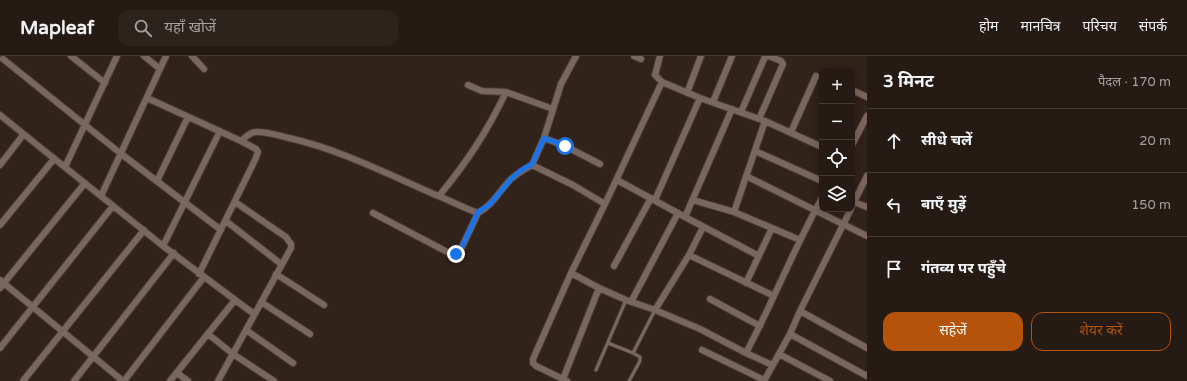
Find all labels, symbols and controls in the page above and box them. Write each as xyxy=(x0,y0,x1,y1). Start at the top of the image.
search box xyxy=(118,10,398,46)
text: Mapleaf xyxy=(20,17,94,39)
icon: search xyxy=(132,17,154,39)
text: यहाँ खोजें xyxy=(164,18,216,36)
text: होम xyxy=(979,18,998,35)
text: मानचित्र xyxy=(1020,18,1061,35)
text: परिचय xyxy=(1083,18,1117,35)
text: संपर्क xyxy=(1139,18,1167,35)
map controls xyxy=(819,68,855,212)
button: + xyxy=(819,68,855,104)
text: 3 मिनट xyxy=(883,71,934,92)
text: पैदल · 170 m xyxy=(1098,74,1171,90)
button: − xyxy=(819,104,855,140)
icon: ahead xyxy=(883,130,905,152)
text: सीधे चलें xyxy=(921,131,972,149)
text: 20 m xyxy=(1139,133,1171,149)
route start xyxy=(556,137,574,155)
button: locate xyxy=(819,140,855,176)
button: layers xyxy=(819,176,855,212)
icon: left xyxy=(883,194,905,216)
text: बाएँ मुड़ें xyxy=(921,195,966,213)
text: 150 m xyxy=(1131,197,1171,213)
route end xyxy=(447,245,465,263)
icon: arrive xyxy=(883,258,905,280)
text: गंतव्य पर पहुँचे xyxy=(921,259,1006,277)
button: सहेजें xyxy=(883,312,1023,351)
button: शेयर करें xyxy=(1031,312,1171,351)

